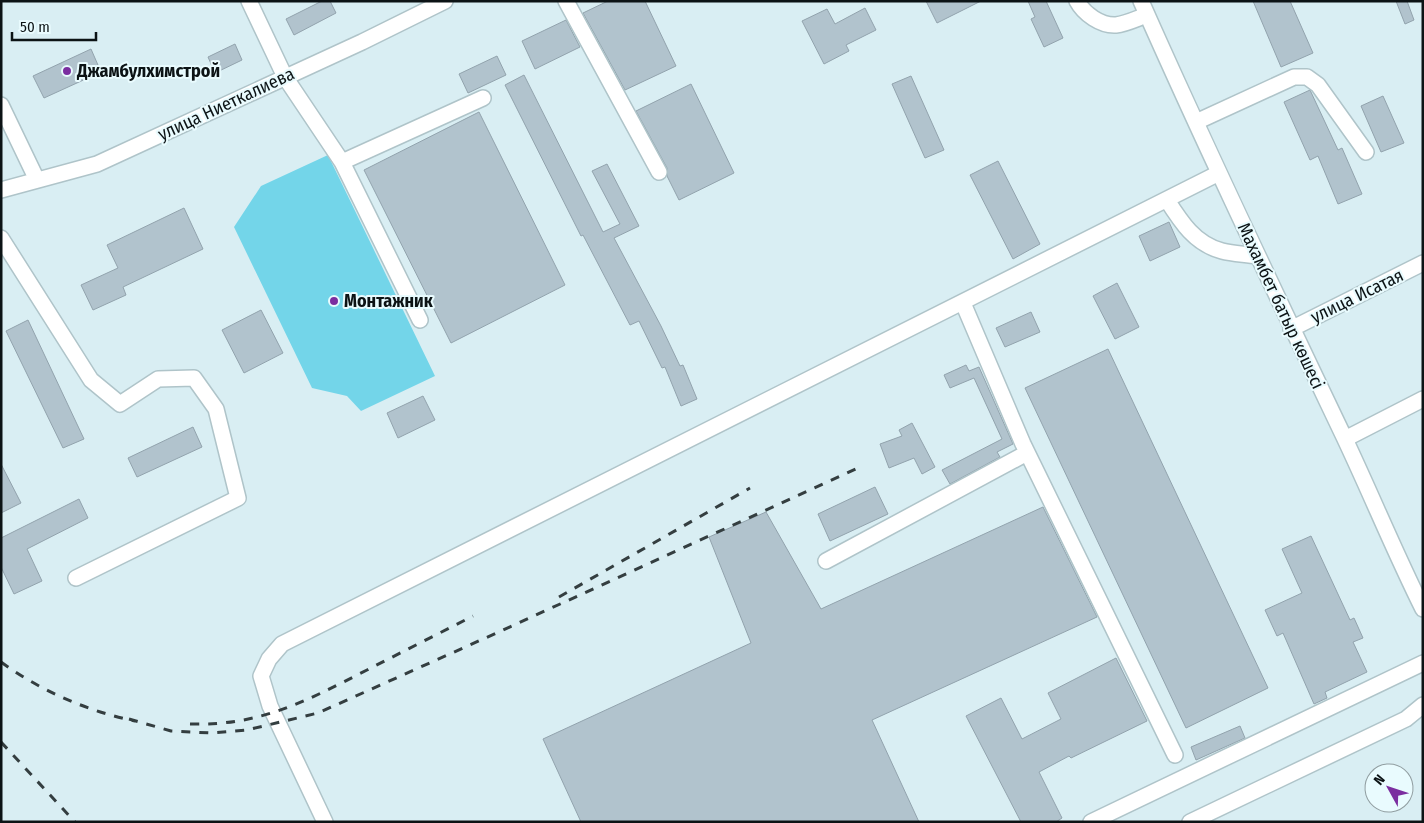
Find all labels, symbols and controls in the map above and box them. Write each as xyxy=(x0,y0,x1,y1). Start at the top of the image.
scale bar xyxy=(12,10,96,42)
text: 50 m xyxy=(20,18,50,36)
place label: Джамбулхимстрой xyxy=(76,60,220,82)
street label: улица Ниеткалиева xyxy=(154,63,298,145)
marker: Джамбулхимстрой xyxy=(61,65,73,77)
street label: Махамбет батыр көшесі xyxy=(1233,219,1329,393)
street label: улица Исатая xyxy=(1307,264,1407,328)
place label: Монтажник xyxy=(344,290,434,312)
marker: Монтажник xyxy=(328,295,340,307)
north arrow xyxy=(1364,763,1414,813)
text: N xyxy=(1370,771,1389,789)

